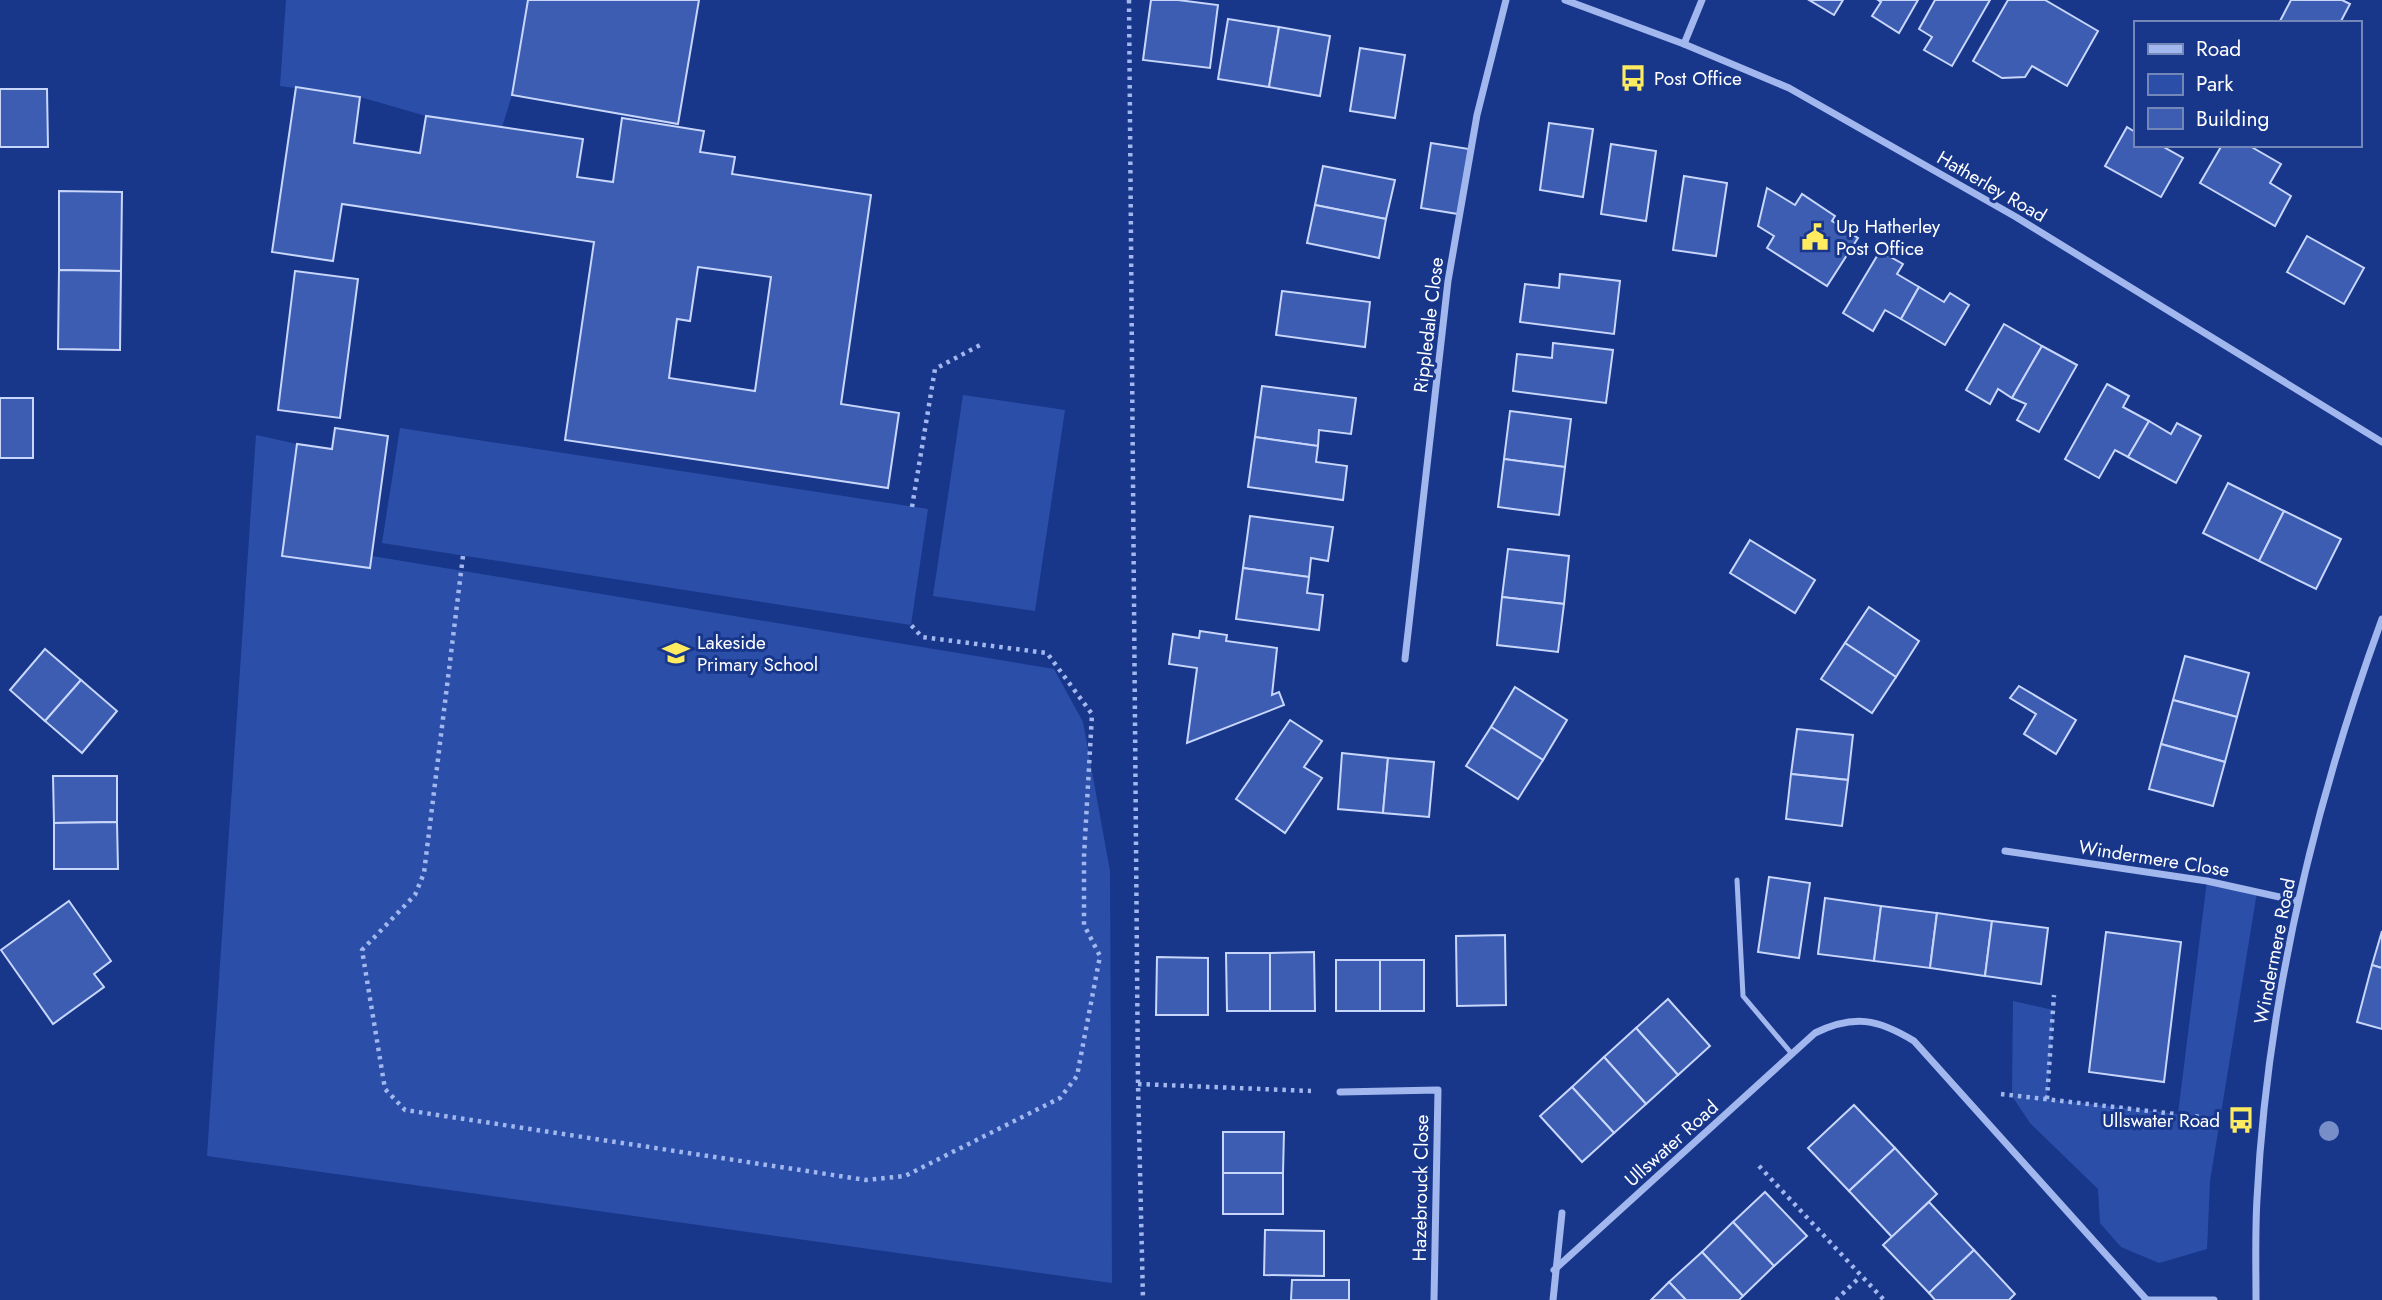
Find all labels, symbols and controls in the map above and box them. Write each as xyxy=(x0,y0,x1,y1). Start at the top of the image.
legend xyxy=(2134,21,2361,147)
text: Road xyxy=(2196,34,2241,64)
bus stop icon: Post Office xyxy=(1618,63,1648,93)
place label: Post Office xyxy=(1654,65,1742,92)
text: Park xyxy=(2196,69,2234,99)
text: Building xyxy=(2196,104,2269,134)
street label: Hatherley Road xyxy=(1932,144,2052,229)
place label: Up Hatherley Post Office xyxy=(1836,213,1941,262)
public building icon: Up Hatherley Post Office xyxy=(1800,222,1830,252)
street label: Rippledale Close xyxy=(1407,256,1450,394)
place label: Lakeside Primary School xyxy=(697,629,818,678)
school or university icon: Lakeside Primary School xyxy=(661,638,691,668)
street label: Windermere Close xyxy=(2077,833,2231,884)
street label: Windermere Road xyxy=(2247,876,2302,1026)
street label: Ullswater Road xyxy=(1619,1094,1724,1193)
bus stop icon: Ullswater Road xyxy=(2226,1105,2256,1135)
place label: Ullswater Road xyxy=(2102,1107,2220,1134)
street label: Hazebrouck Close xyxy=(1406,1114,1435,1262)

